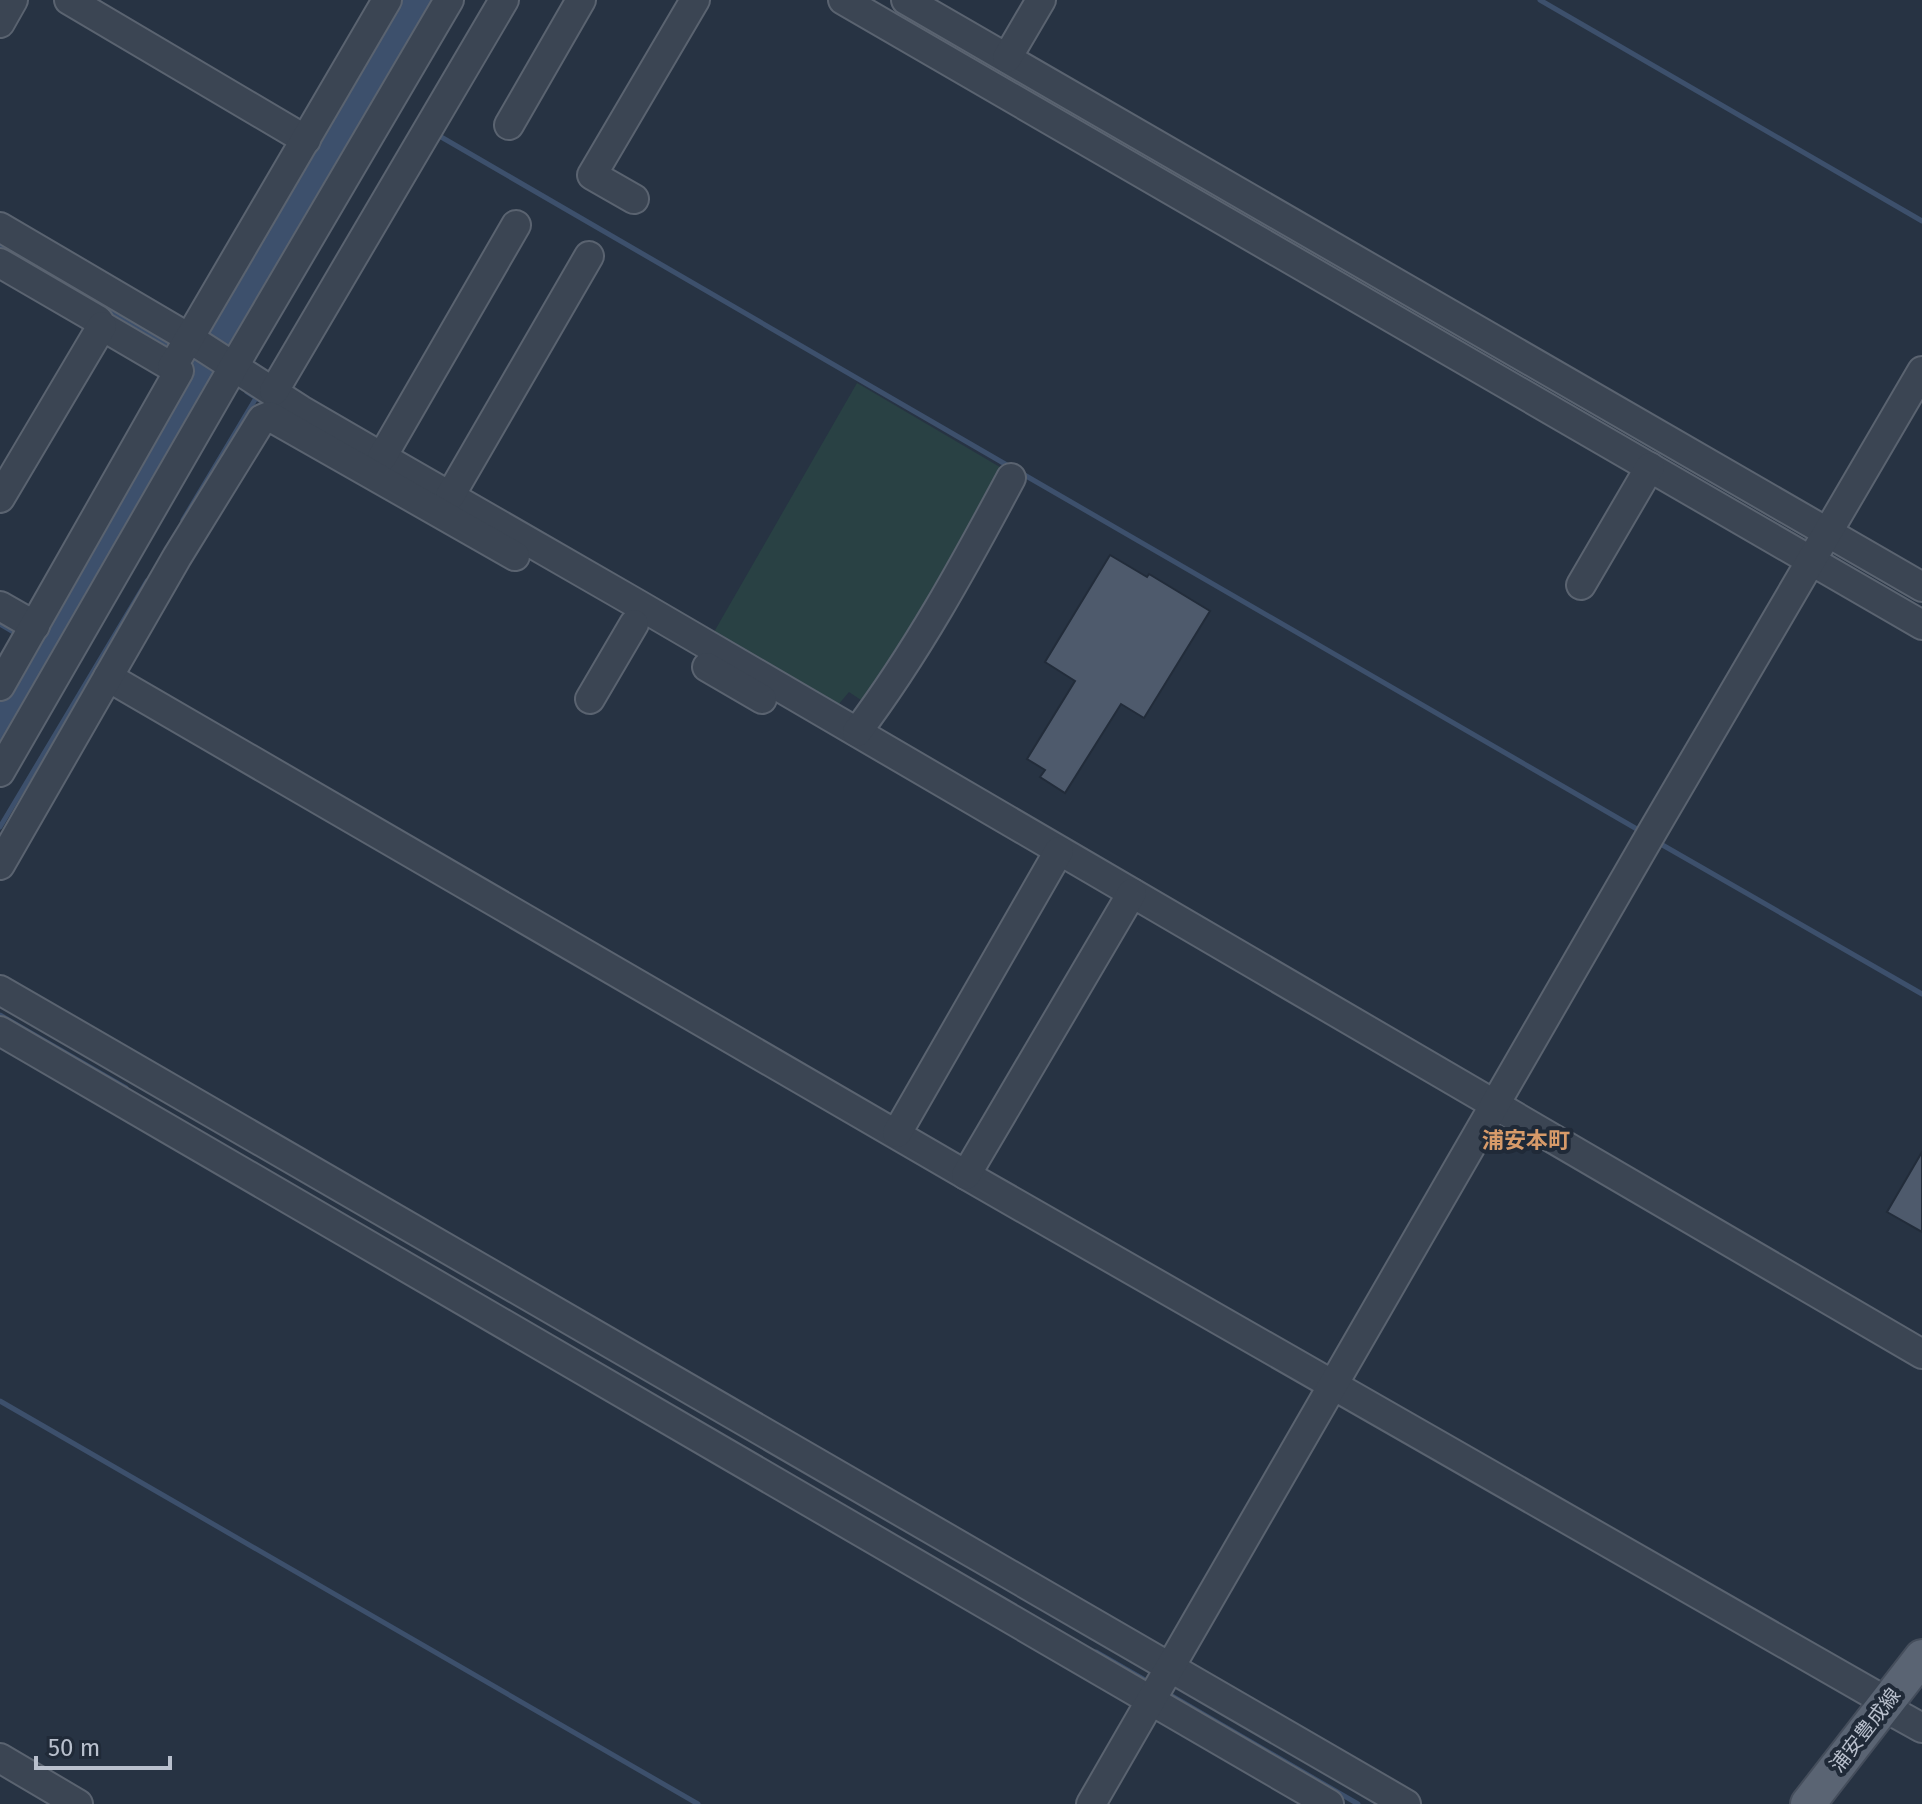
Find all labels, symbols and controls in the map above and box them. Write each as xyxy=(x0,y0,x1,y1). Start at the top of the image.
district label: 浦安本町 xyxy=(1482,1127,1570,1154)
street label: 浦安豊成線 xyxy=(1825,1683,1905,1777)
scale bar xyxy=(36,1720,170,1770)
text: 50 m xyxy=(48,1734,100,1762)

